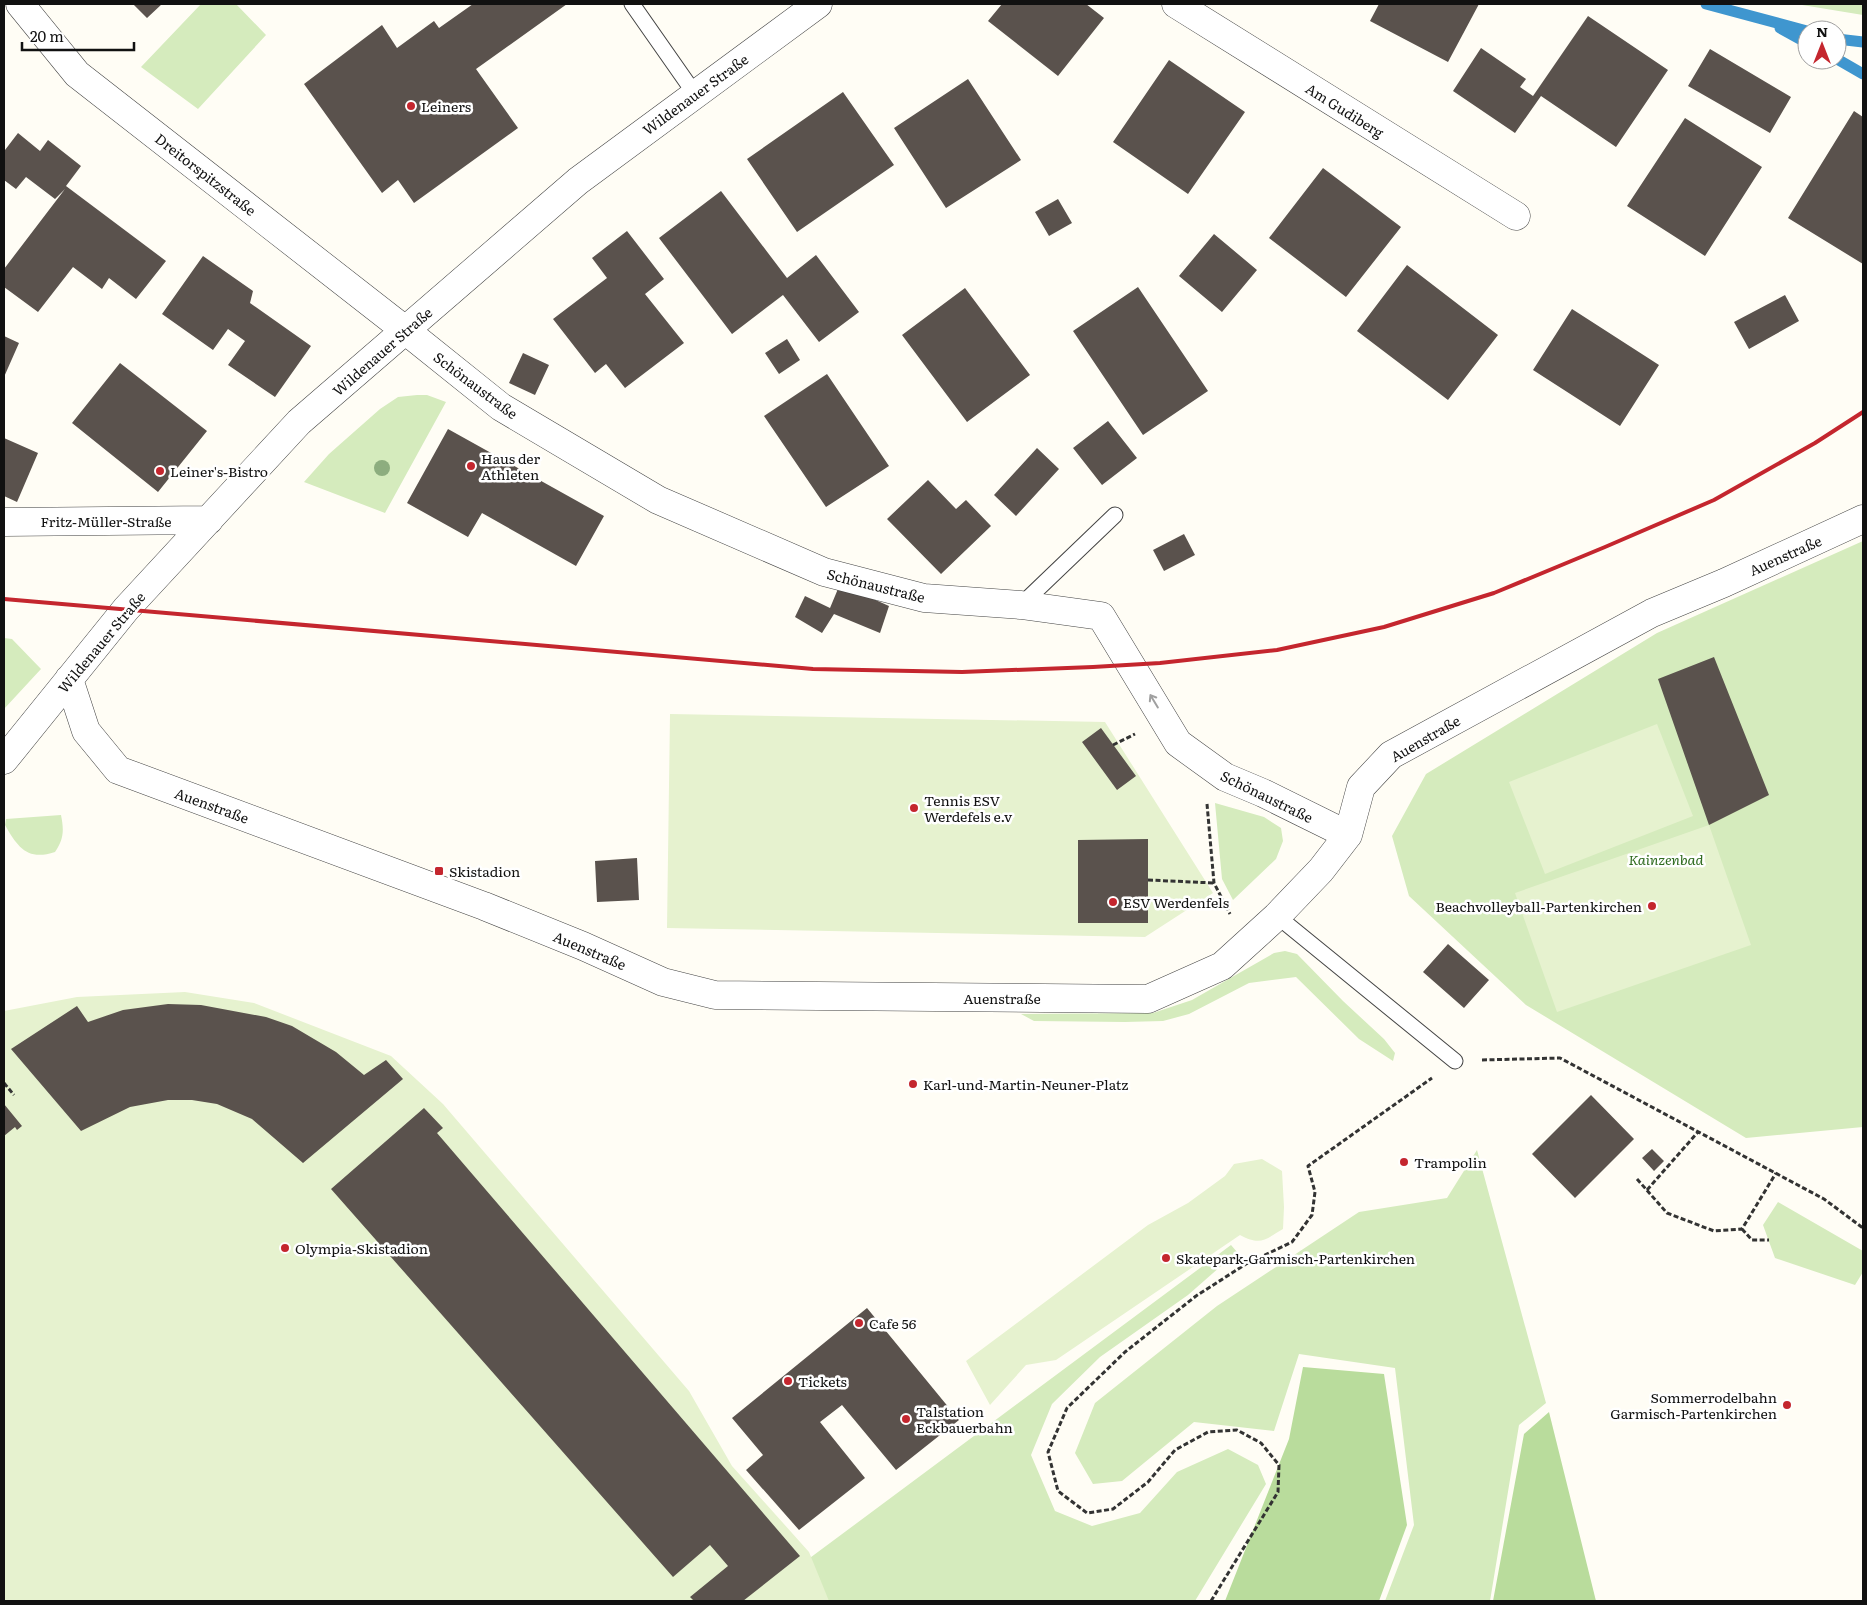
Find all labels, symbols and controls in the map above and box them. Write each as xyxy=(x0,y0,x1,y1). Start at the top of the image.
scale bar xyxy=(22,20,135,52)
north arrow xyxy=(1797,20,1847,70)
text: N xyxy=(1816,21,1828,41)
text: 20 m xyxy=(30,24,64,47)
street label: Wildenauer Straße xyxy=(638,49,752,139)
street label: Am Gudiberg xyxy=(1302,78,1388,142)
place label: Leiners xyxy=(421,96,471,116)
marker: Leiners xyxy=(405,100,417,112)
street label: Dreitorspitzstraße xyxy=(151,128,261,220)
street label: Wildenauer Straße xyxy=(328,302,436,400)
street label: Schönaustraße xyxy=(430,347,522,423)
place label: Haus der Athleten xyxy=(481,448,540,484)
marker: Haus der Athleten xyxy=(465,460,477,472)
place label: Leiner's-Bistro xyxy=(170,461,268,481)
marker: Leiner's-Bistro xyxy=(154,465,166,477)
street label: Fritz-Müller-Straße xyxy=(40,511,172,531)
street label: Auenstraße xyxy=(1746,530,1824,580)
street label: Schönaustraße xyxy=(825,563,927,607)
street label: Wildenauer Straße xyxy=(53,587,149,697)
one-way arrow xyxy=(1148,694,1158,708)
street label: Auenstraße xyxy=(1387,710,1463,766)
street label: Schönaustraße xyxy=(1218,765,1316,827)
street label: Auenstraße xyxy=(172,782,252,828)
place label: Tennis ESV Werdefels e.v xyxy=(924,790,1013,826)
marker: Tennis ESV Werdefels e.v xyxy=(908,802,920,814)
park label: Kainzenbad xyxy=(1629,849,1703,869)
place label: Skistadion xyxy=(449,861,520,881)
marker: Skistadion xyxy=(433,865,445,877)
place label: ESV Werdenfels xyxy=(1123,892,1229,912)
marker: ESV Werdenfels xyxy=(1107,896,1119,908)
place label: Beachvolleyball-Partenkirchen xyxy=(1435,896,1642,916)
marker: Beachvolleyball-Partenkirchen xyxy=(1646,900,1658,912)
street label: Auenstraße xyxy=(551,926,629,974)
street label: Auenstraße xyxy=(963,988,1041,1008)
place label: Karl-und-Martin-Neuner-Platz xyxy=(923,1074,1128,1094)
marker: Karl-und-Martin-Neuner-Platz xyxy=(907,1078,919,1090)
place label: Trampolin xyxy=(1414,1152,1487,1172)
marker: Trampolin xyxy=(1398,1156,1410,1168)
place label: Olympia-Skistadion xyxy=(295,1238,428,1258)
marker: Olympia-Skistadion xyxy=(279,1242,291,1254)
place label: Skatepark-Garmisch-Partenkirchen xyxy=(1176,1248,1415,1268)
marker: Skatepark-Garmisch-Partenkirchen xyxy=(1160,1252,1172,1264)
place label: Cafe 56 xyxy=(869,1313,917,1333)
marker: Cafe 56 xyxy=(853,1317,865,1329)
place label: Tickets xyxy=(798,1371,847,1391)
marker: Tickets xyxy=(782,1375,794,1387)
place label: Sommerrodelbahn Garmisch-Partenkirchen xyxy=(1610,1387,1777,1423)
marker: Sommerrodelbahn Garmisch-Partenkirchen xyxy=(1781,1399,1793,1411)
place label: Talstation Eckbauerbahn xyxy=(916,1401,1013,1437)
marker: Talstation Eckbauerbahn xyxy=(900,1413,912,1425)

